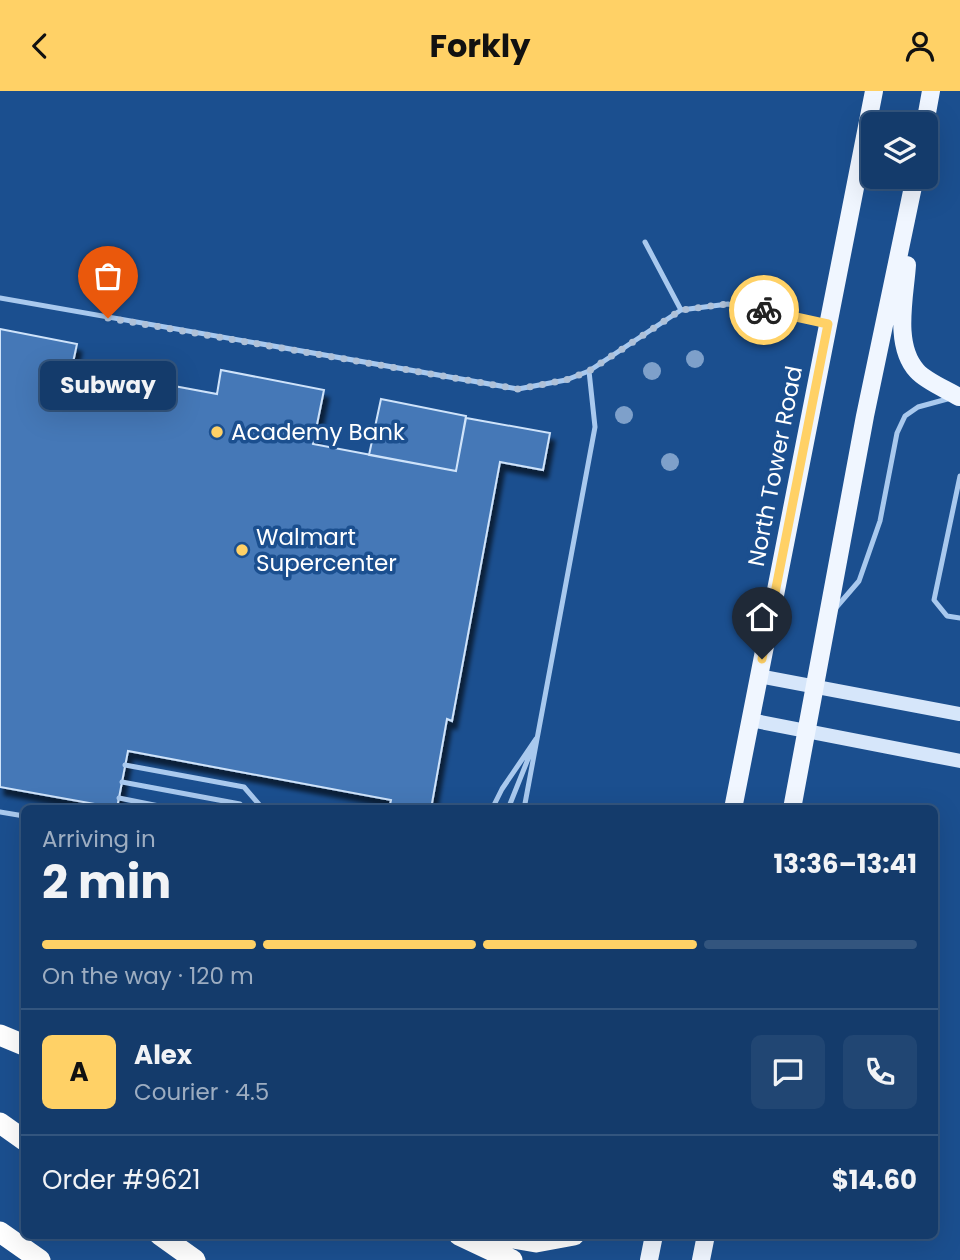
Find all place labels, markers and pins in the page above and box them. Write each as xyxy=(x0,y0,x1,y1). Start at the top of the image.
pin xyxy=(78,246,138,318)
callout: Subway xyxy=(40,360,176,409)
place label: Academy Bank xyxy=(231,416,405,448)
marker: Academy Bank xyxy=(209,424,225,440)
place label: Walmart Supercenter xyxy=(256,521,397,579)
marker: Walmart Supercenter xyxy=(234,542,250,558)
pin xyxy=(732,587,792,659)

